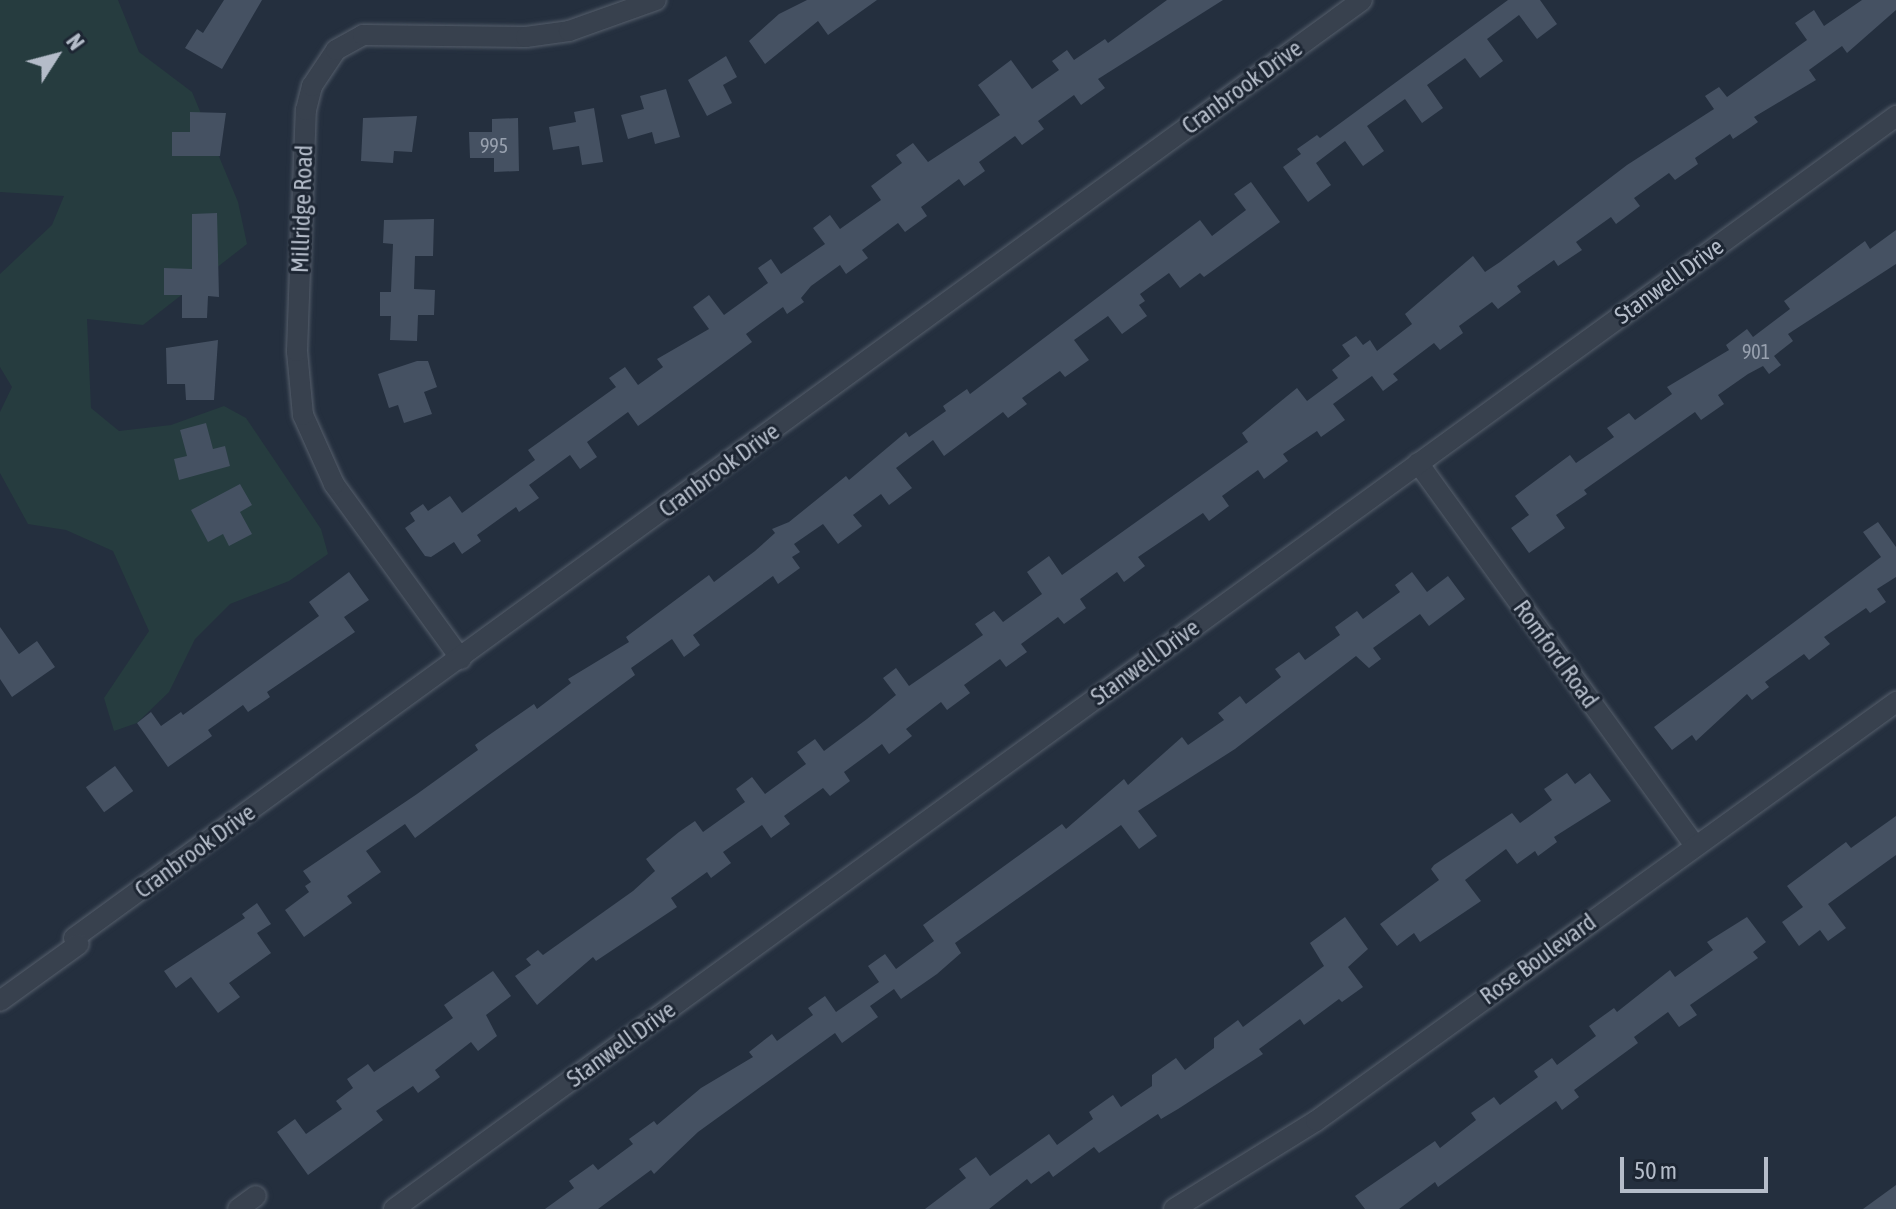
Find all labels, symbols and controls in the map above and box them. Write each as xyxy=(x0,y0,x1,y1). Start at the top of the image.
north arrow xyxy=(16,16,96,96)
text: N xyxy=(61,29,90,55)
street label: Cranbrook Drive xyxy=(1176,34,1308,140)
house number: 995 xyxy=(480,133,508,157)
street label: Millridge Road xyxy=(285,144,319,274)
street label: Stanwell Drive xyxy=(1609,232,1729,330)
house number: 901 xyxy=(1742,339,1770,363)
street label: Cranbrook Drive xyxy=(653,417,785,523)
street label: Romford Road xyxy=(1507,595,1605,713)
street label: Stanwell Drive xyxy=(1085,613,1205,711)
street label: Cranbrook Drive xyxy=(129,798,261,904)
street label: Rose Boulevard xyxy=(1474,907,1602,1011)
street label: Stanwell Drive xyxy=(561,995,681,1093)
scale bar xyxy=(1624,1141,1772,1191)
text: 50 m xyxy=(1634,1157,1677,1184)

